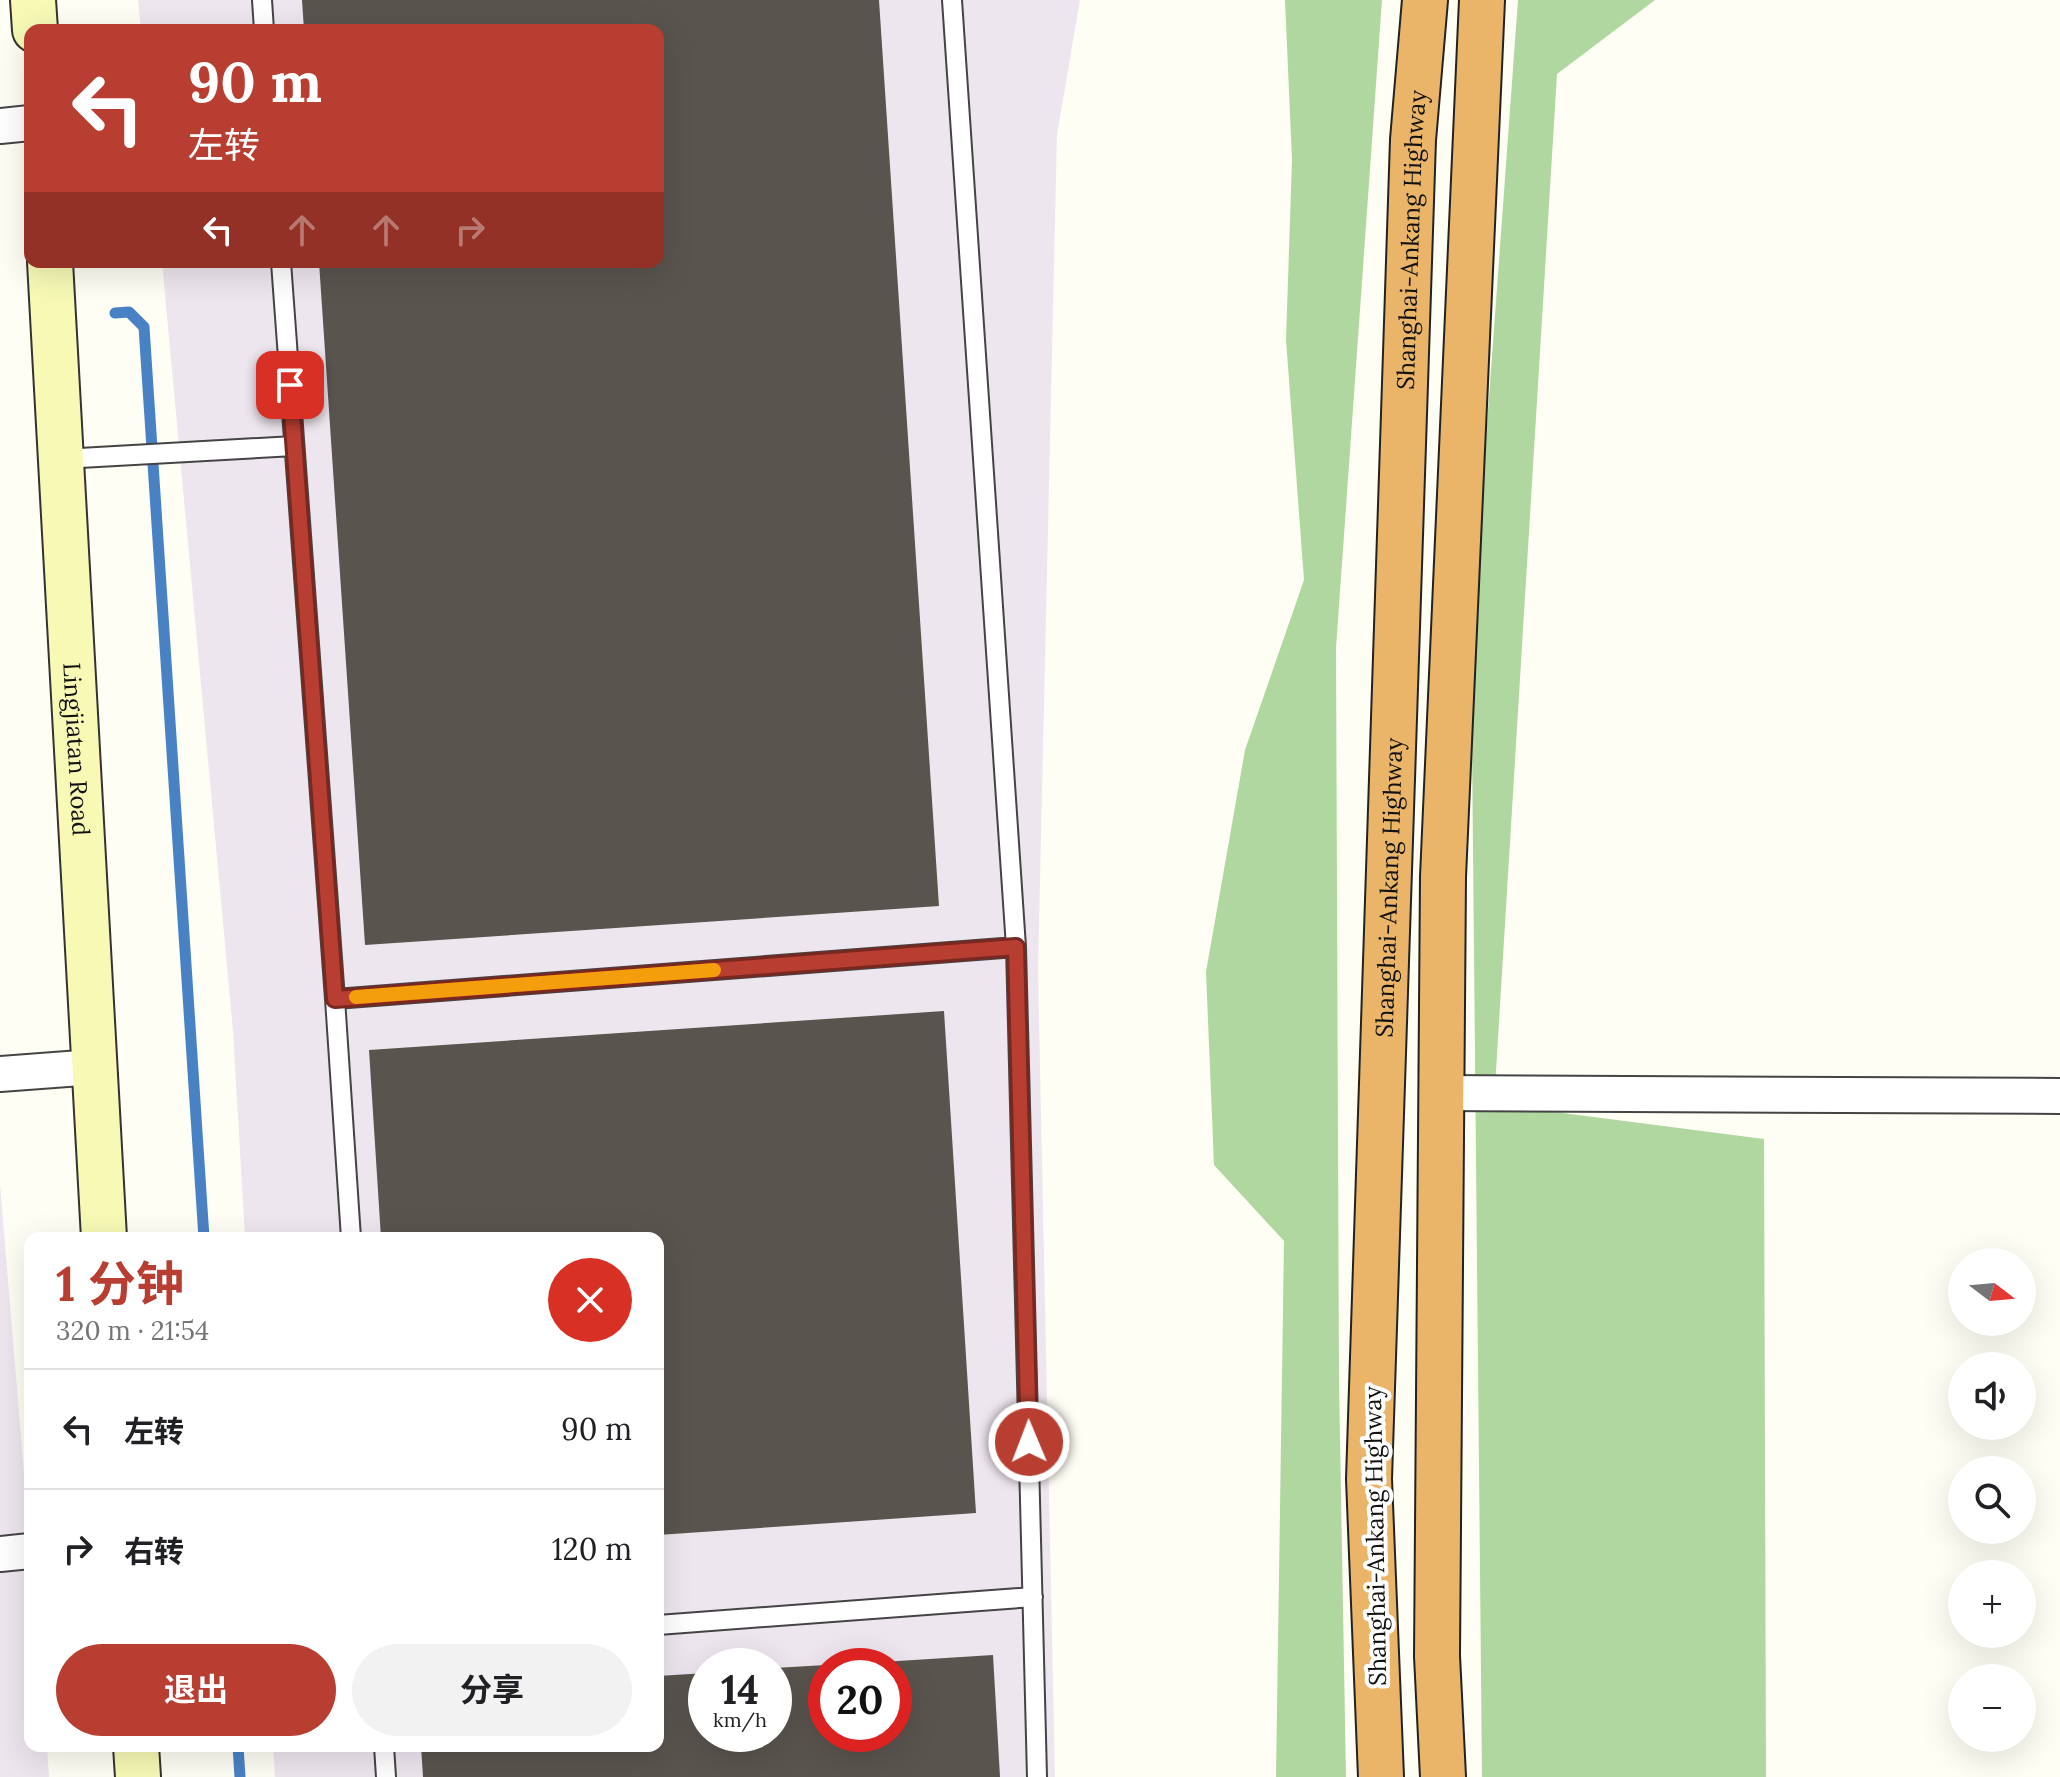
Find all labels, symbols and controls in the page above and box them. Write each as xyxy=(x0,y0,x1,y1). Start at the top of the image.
text: 90 m xyxy=(188,46,322,117)
icon: left xyxy=(56,56,160,160)
street label: Shanghai-Ankang Highway xyxy=(1389,89,1433,390)
text: 左转 xyxy=(188,122,260,168)
icon: left xyxy=(196,208,240,252)
icon: ahead xyxy=(280,208,324,252)
icon: ahead xyxy=(364,208,408,252)
icon: right xyxy=(448,208,492,252)
pin xyxy=(256,351,324,419)
icon: arrive xyxy=(268,363,312,407)
street label: Lingjiatan Road xyxy=(57,662,97,837)
street label: Shanghai-Ankang Highway xyxy=(1368,737,1409,1038)
north arrow xyxy=(1948,1248,2036,1336)
map controls xyxy=(1948,1248,2036,1752)
text: 1 分钟 xyxy=(56,1253,184,1314)
button: close xyxy=(548,1258,632,1342)
text: 320 m · 21:54 xyxy=(56,1314,209,1347)
button: sound xyxy=(1948,1352,2036,1440)
street label: Shanghai-Ankang Highway xyxy=(1357,1386,1393,1686)
position arrow xyxy=(987,1400,1071,1484)
icon: left xyxy=(56,1407,100,1451)
text: 90 m xyxy=(561,1410,632,1448)
text: 左转 xyxy=(124,1412,184,1450)
button: search xyxy=(1948,1456,2036,1544)
icon: right xyxy=(56,1527,100,1571)
text: 120 m xyxy=(552,1530,632,1568)
text: 右转 xyxy=(124,1532,184,1570)
button: + xyxy=(1948,1560,2036,1648)
button: 退出 xyxy=(56,1644,336,1736)
button: 分享 xyxy=(352,1644,632,1736)
speed limit sign: 20 xyxy=(808,1648,912,1752)
text: 14 xyxy=(721,1664,759,1715)
button: − xyxy=(1948,1664,2036,1752)
text: km/h xyxy=(713,1707,767,1732)

